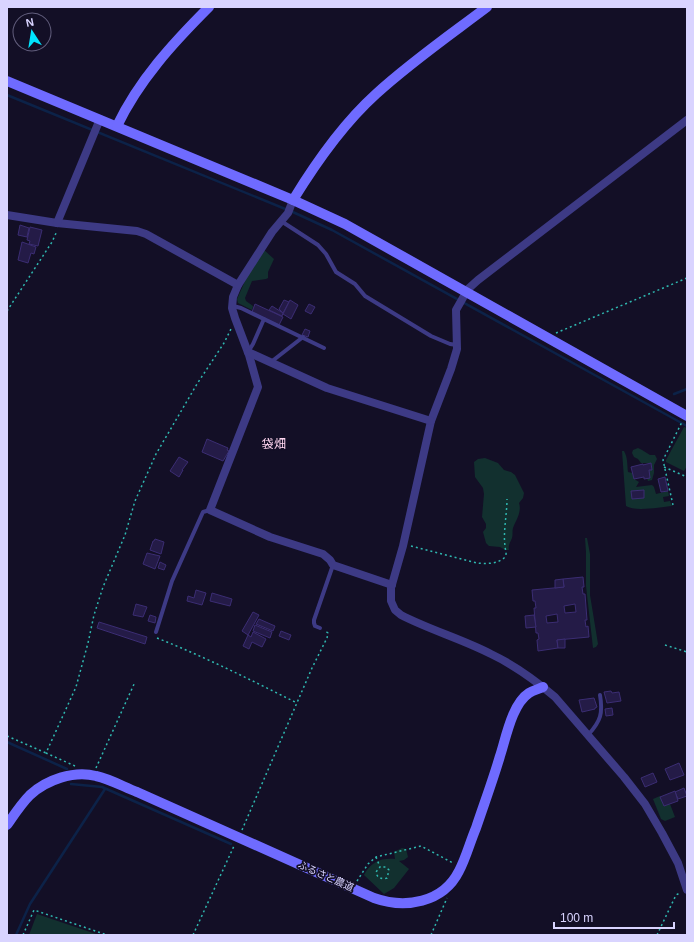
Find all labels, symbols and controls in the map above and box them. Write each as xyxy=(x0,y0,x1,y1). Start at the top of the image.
north arrow xyxy=(12,12,52,52)
text: N xyxy=(25,16,35,29)
district label: 袋畑 xyxy=(261,437,286,451)
street label: ふるさと農道 xyxy=(296,859,356,893)
scale bar xyxy=(554,904,674,930)
text: 100 m xyxy=(560,911,593,925)

